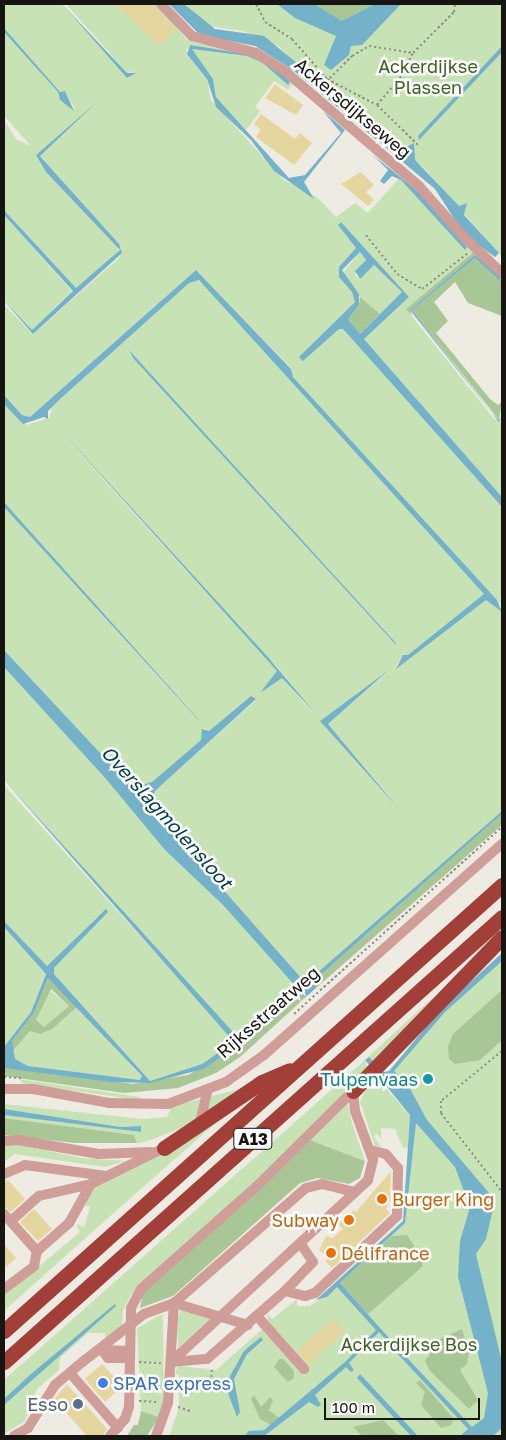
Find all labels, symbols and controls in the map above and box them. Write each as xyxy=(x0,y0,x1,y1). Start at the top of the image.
street label: Ackersdijkseweg xyxy=(290,53,416,163)
park label: Ackerdijkse Plassen xyxy=(378,56,478,98)
water label: Overslagmolensloot xyxy=(97,741,237,893)
street label: Rijksstraatweg xyxy=(212,962,324,1062)
place label: Tulpenvaas xyxy=(320,1068,418,1090)
marker: Tulpenvaas xyxy=(422,1073,434,1085)
road number: A13 xyxy=(233,1126,273,1152)
place label: Burger King xyxy=(392,1188,494,1210)
marker: Burger King xyxy=(376,1193,388,1205)
place label: Subway xyxy=(272,1209,339,1231)
marker: Subway xyxy=(343,1214,355,1226)
place label: Délifrance xyxy=(341,1242,430,1264)
marker: Délifrance xyxy=(325,1247,337,1259)
park label: Ackerdijkse Bos xyxy=(341,1333,477,1355)
place label: SPAR express xyxy=(113,1372,231,1394)
marker: SPAR express xyxy=(97,1377,109,1389)
scale bar xyxy=(326,1388,482,1420)
place label: Esso xyxy=(27,1393,68,1415)
marker: Esso xyxy=(72,1398,84,1410)
text: 100 m xyxy=(332,1398,375,1416)

